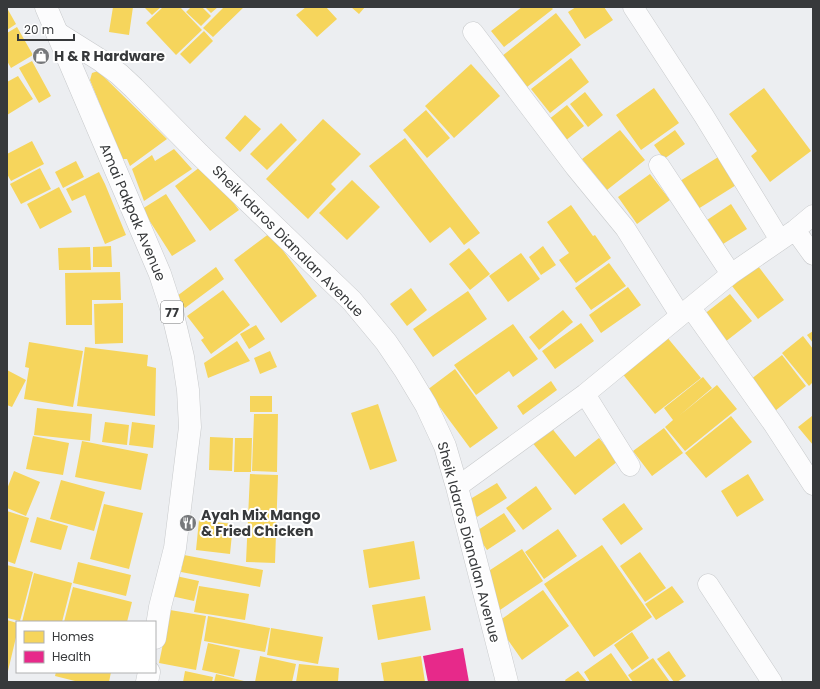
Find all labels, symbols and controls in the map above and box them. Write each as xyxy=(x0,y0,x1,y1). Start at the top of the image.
scale bar xyxy=(18,16,74,42)
text: 20 m xyxy=(24,21,54,38)
shop icon: H & R Hardware xyxy=(31,46,51,66)
place label: H & R Hardware xyxy=(54,46,165,66)
street label: Amai Pakpak Avenue xyxy=(95,140,171,284)
street label: Sheik Idaros Dianalan Avenue xyxy=(208,161,369,322)
road number: 77 xyxy=(161,301,183,323)
street label: Sheik Idaros Dianalan Avenue xyxy=(433,439,506,645)
place label: Ayah Mix Mango & Fried Chicken xyxy=(201,505,321,541)
restaurant icon: Ayah Mix Mango & Fried Chicken xyxy=(178,513,198,533)
legend xyxy=(16,621,156,673)
text: Homes xyxy=(52,628,94,645)
text: Health xyxy=(52,648,91,665)

